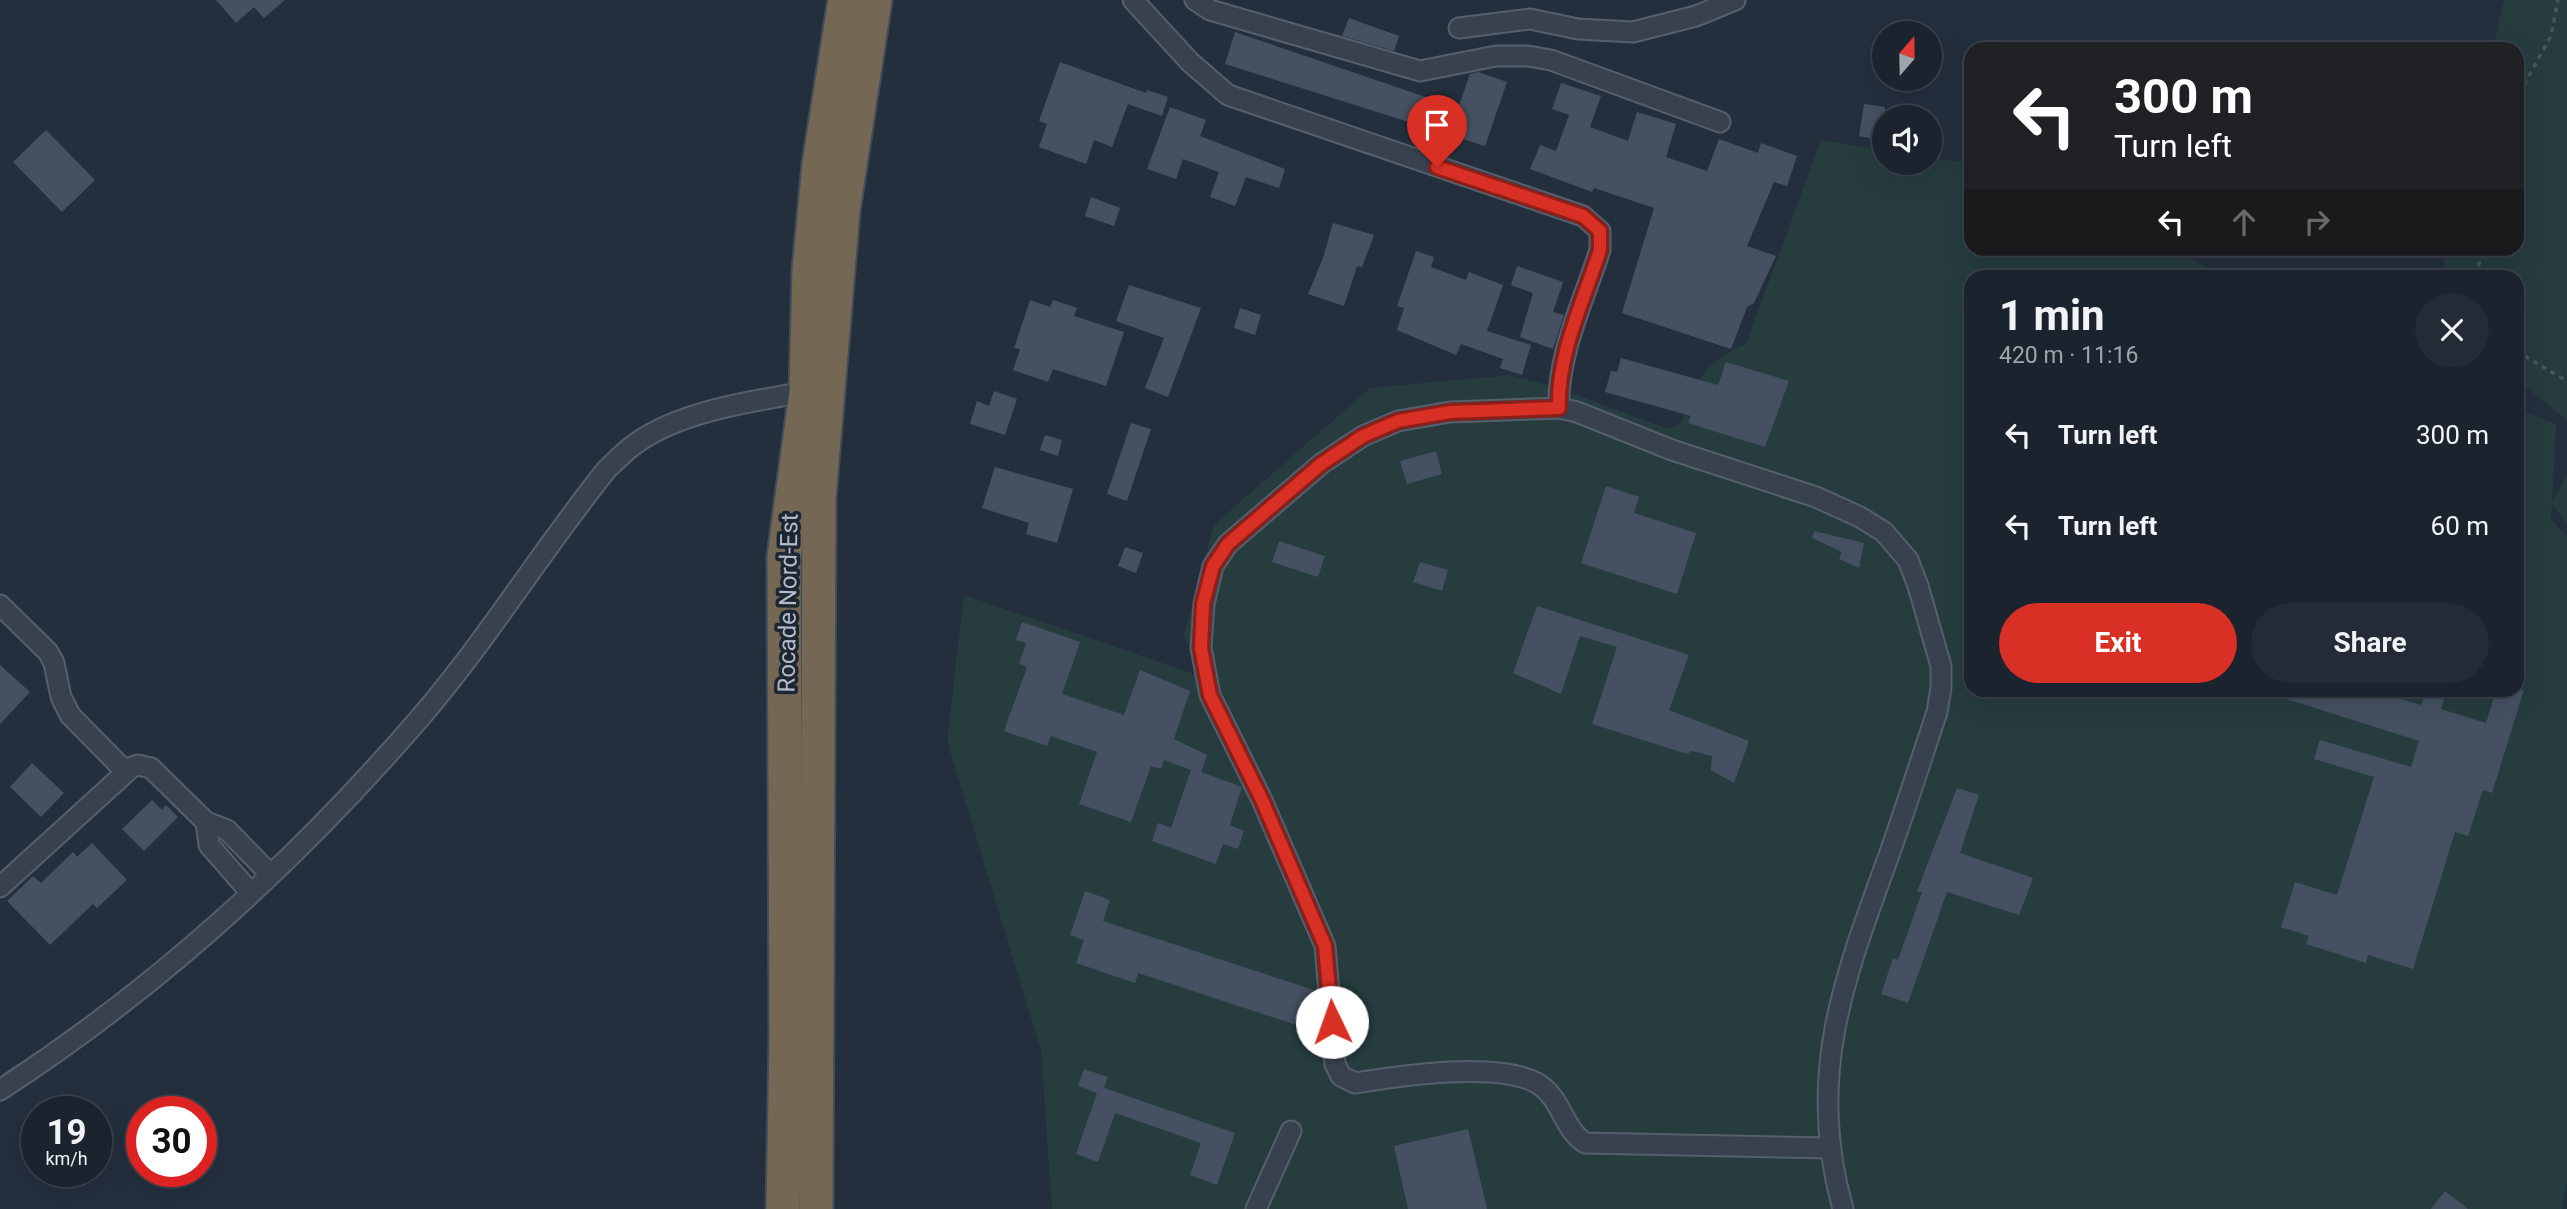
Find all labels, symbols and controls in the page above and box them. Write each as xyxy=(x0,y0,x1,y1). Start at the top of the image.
north arrow xyxy=(1872,21,1942,91)
map controls xyxy=(1872,21,1942,175)
text: 300 m xyxy=(2114,68,2253,125)
icon: left xyxy=(1999,70,2090,161)
pin xyxy=(1407,95,1467,167)
button: sound xyxy=(1872,105,1942,175)
icon: arrive xyxy=(1418,106,1456,144)
text: Turn left xyxy=(2114,127,2232,165)
icon: left xyxy=(2152,203,2190,241)
icon: ahead xyxy=(2225,203,2263,241)
icon: right xyxy=(2298,203,2336,241)
text: 1 min xyxy=(1999,291,2105,340)
button: close xyxy=(2415,293,2489,367)
text: 420 m · 11:16 xyxy=(1999,342,2138,369)
icon: left xyxy=(1999,416,2037,454)
text: Turn left xyxy=(2058,420,2157,450)
text: 300 m xyxy=(2416,420,2489,450)
icon: left xyxy=(1999,507,2037,545)
text: Turn left xyxy=(2058,511,2157,541)
text: 60 m xyxy=(2431,511,2489,541)
street label: Rocade Nord-Est xyxy=(772,513,804,693)
button: Exit xyxy=(1999,603,2237,683)
button: Share xyxy=(2251,603,2489,683)
position arrow xyxy=(1295,985,1369,1059)
speed limit sign: 30 xyxy=(126,1096,217,1187)
text: 19 xyxy=(46,1112,87,1153)
text: km/h xyxy=(45,1148,88,1169)

